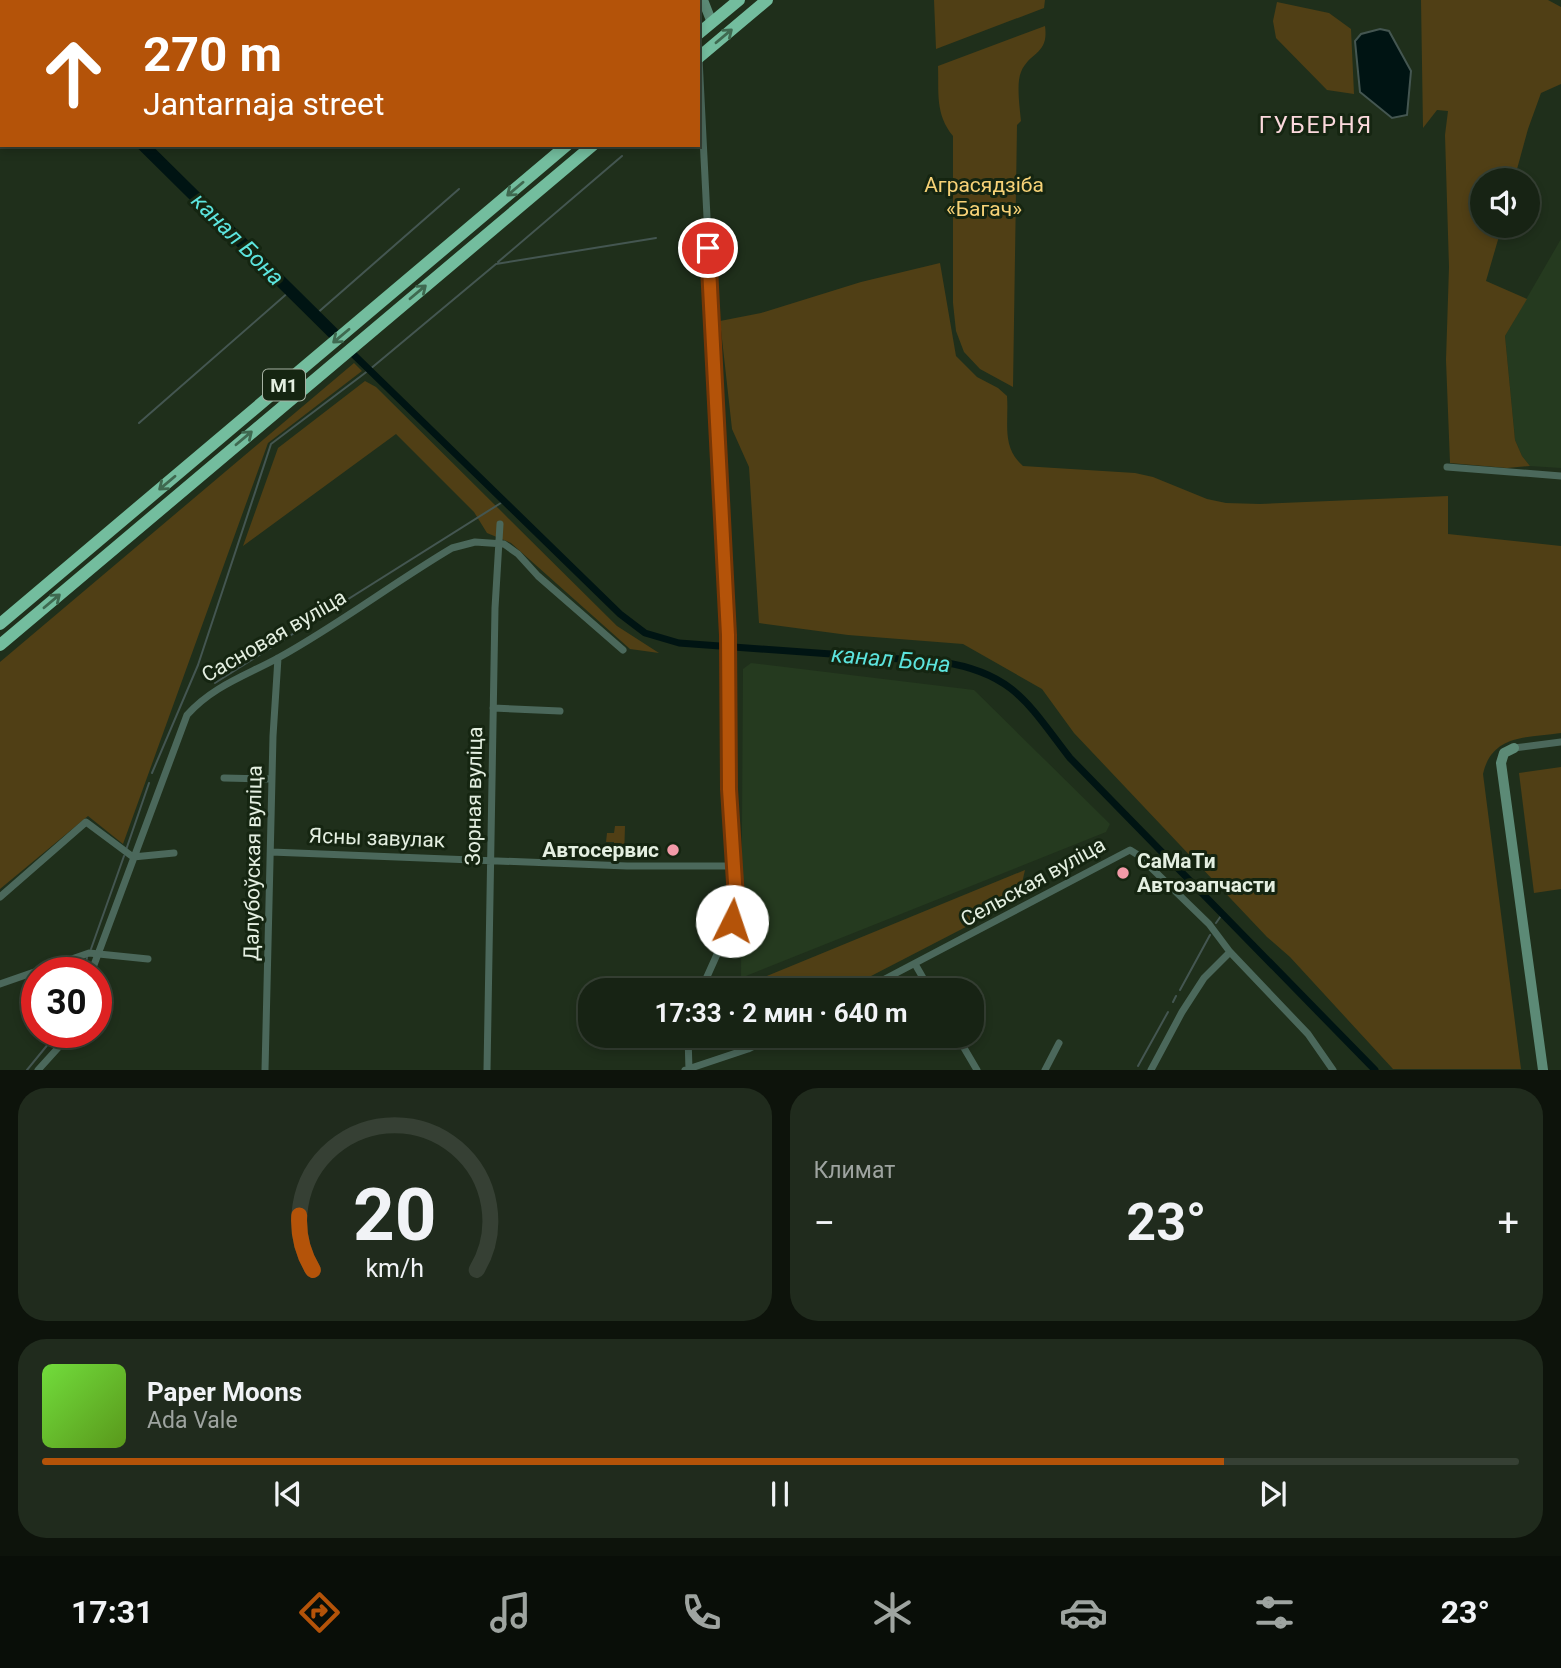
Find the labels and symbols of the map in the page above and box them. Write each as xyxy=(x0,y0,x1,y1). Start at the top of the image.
one-way arrow xyxy=(715,28,733,44)
district label: ГУБЕРНЯ xyxy=(1259,112,1373,139)
park label: Аграсядзіба «Багач» xyxy=(924,173,1044,221)
one-way arrow xyxy=(506,181,524,197)
water label: канал Бона xyxy=(186,187,290,291)
pin xyxy=(678,218,738,278)
one-way arrow xyxy=(409,284,427,299)
one-way arrow xyxy=(333,328,351,344)
road number: М1 xyxy=(263,370,305,400)
one-way arrow xyxy=(235,430,253,446)
one-way arrow xyxy=(159,475,177,491)
street label: Сасновая вуліца xyxy=(197,585,351,687)
one-way arrow xyxy=(43,593,61,609)
water label: канал Бона xyxy=(830,641,952,678)
street label: Зорная вуліца xyxy=(461,726,487,866)
street label: Далубоўская вуліца xyxy=(239,765,267,961)
street label: Ясны завулак xyxy=(308,824,446,852)
street label: Сельская вуліца xyxy=(957,832,1109,932)
place label: Автосервис xyxy=(542,838,659,862)
marker: Автосервис xyxy=(665,842,681,858)
place label: СаМаТи Автоэапчасти xyxy=(1137,849,1276,897)
marker: СаМаТи Автоэапчасти xyxy=(1115,865,1131,881)
position arrow xyxy=(695,884,769,958)
speed limit sign: 30 xyxy=(21,957,112,1048)

